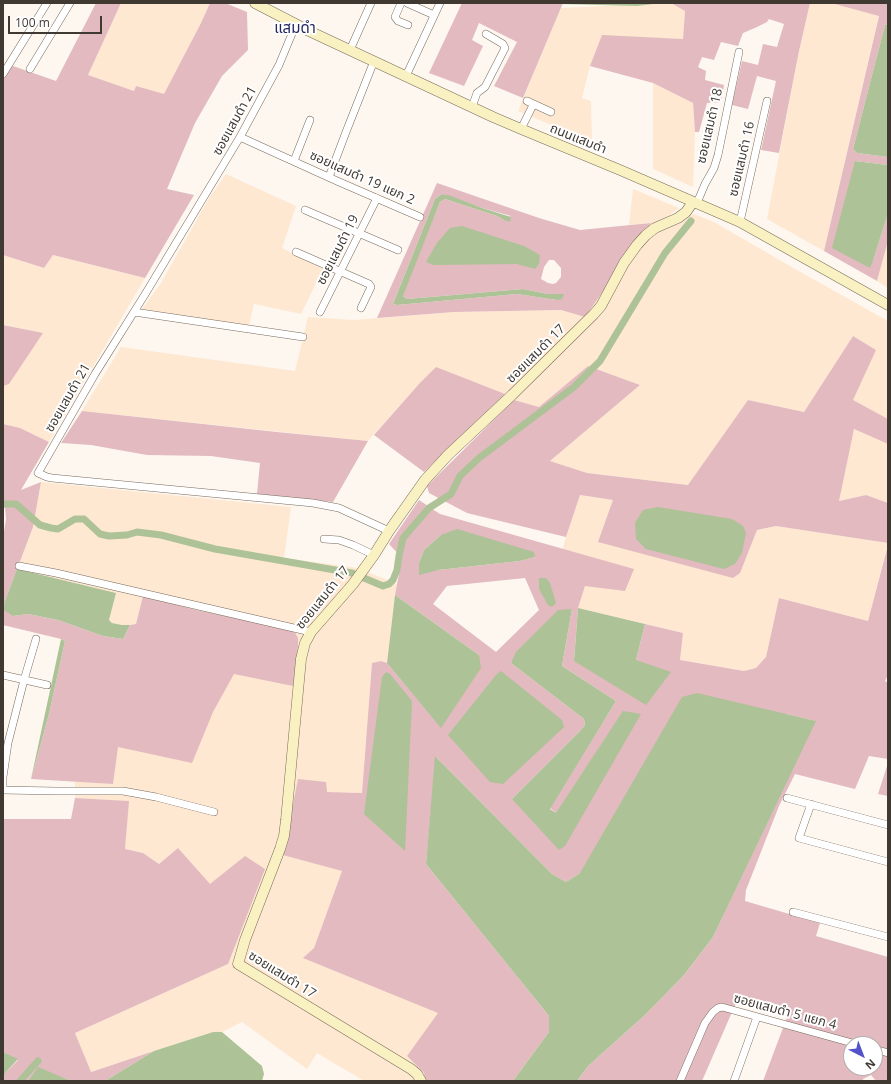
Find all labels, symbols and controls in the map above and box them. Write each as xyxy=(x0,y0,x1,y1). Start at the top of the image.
scale bar xyxy=(10,8,104,34)
text: 100 m xyxy=(15,14,50,31)
district label: แสมดำ xyxy=(274,20,316,38)
street label: ซอยแสมดำ 21 xyxy=(210,84,260,158)
street label: ซอยแสมดำ 18 xyxy=(694,87,726,165)
street label: ซอยแสมดำ 16 xyxy=(726,120,758,198)
street label: ถนนแสมดำ xyxy=(547,121,609,157)
street label: ซอยแสมดำ 19 แยก 2 xyxy=(307,148,417,208)
street label: ซอยแสมดำ 19 xyxy=(314,212,362,288)
street label: ซอยแสมดำ 17 xyxy=(503,321,569,387)
street label: ซอยแสมดำ 21 xyxy=(42,361,94,435)
street label: ซอยแสมดำ 17 xyxy=(293,563,353,633)
street label: ซอยแสมดำ 17 xyxy=(245,948,319,1002)
street label: ซอยแสมดำ 5 แยก 4 xyxy=(732,991,838,1033)
north arrow xyxy=(843,1036,883,1076)
text: N xyxy=(862,1056,879,1073)

